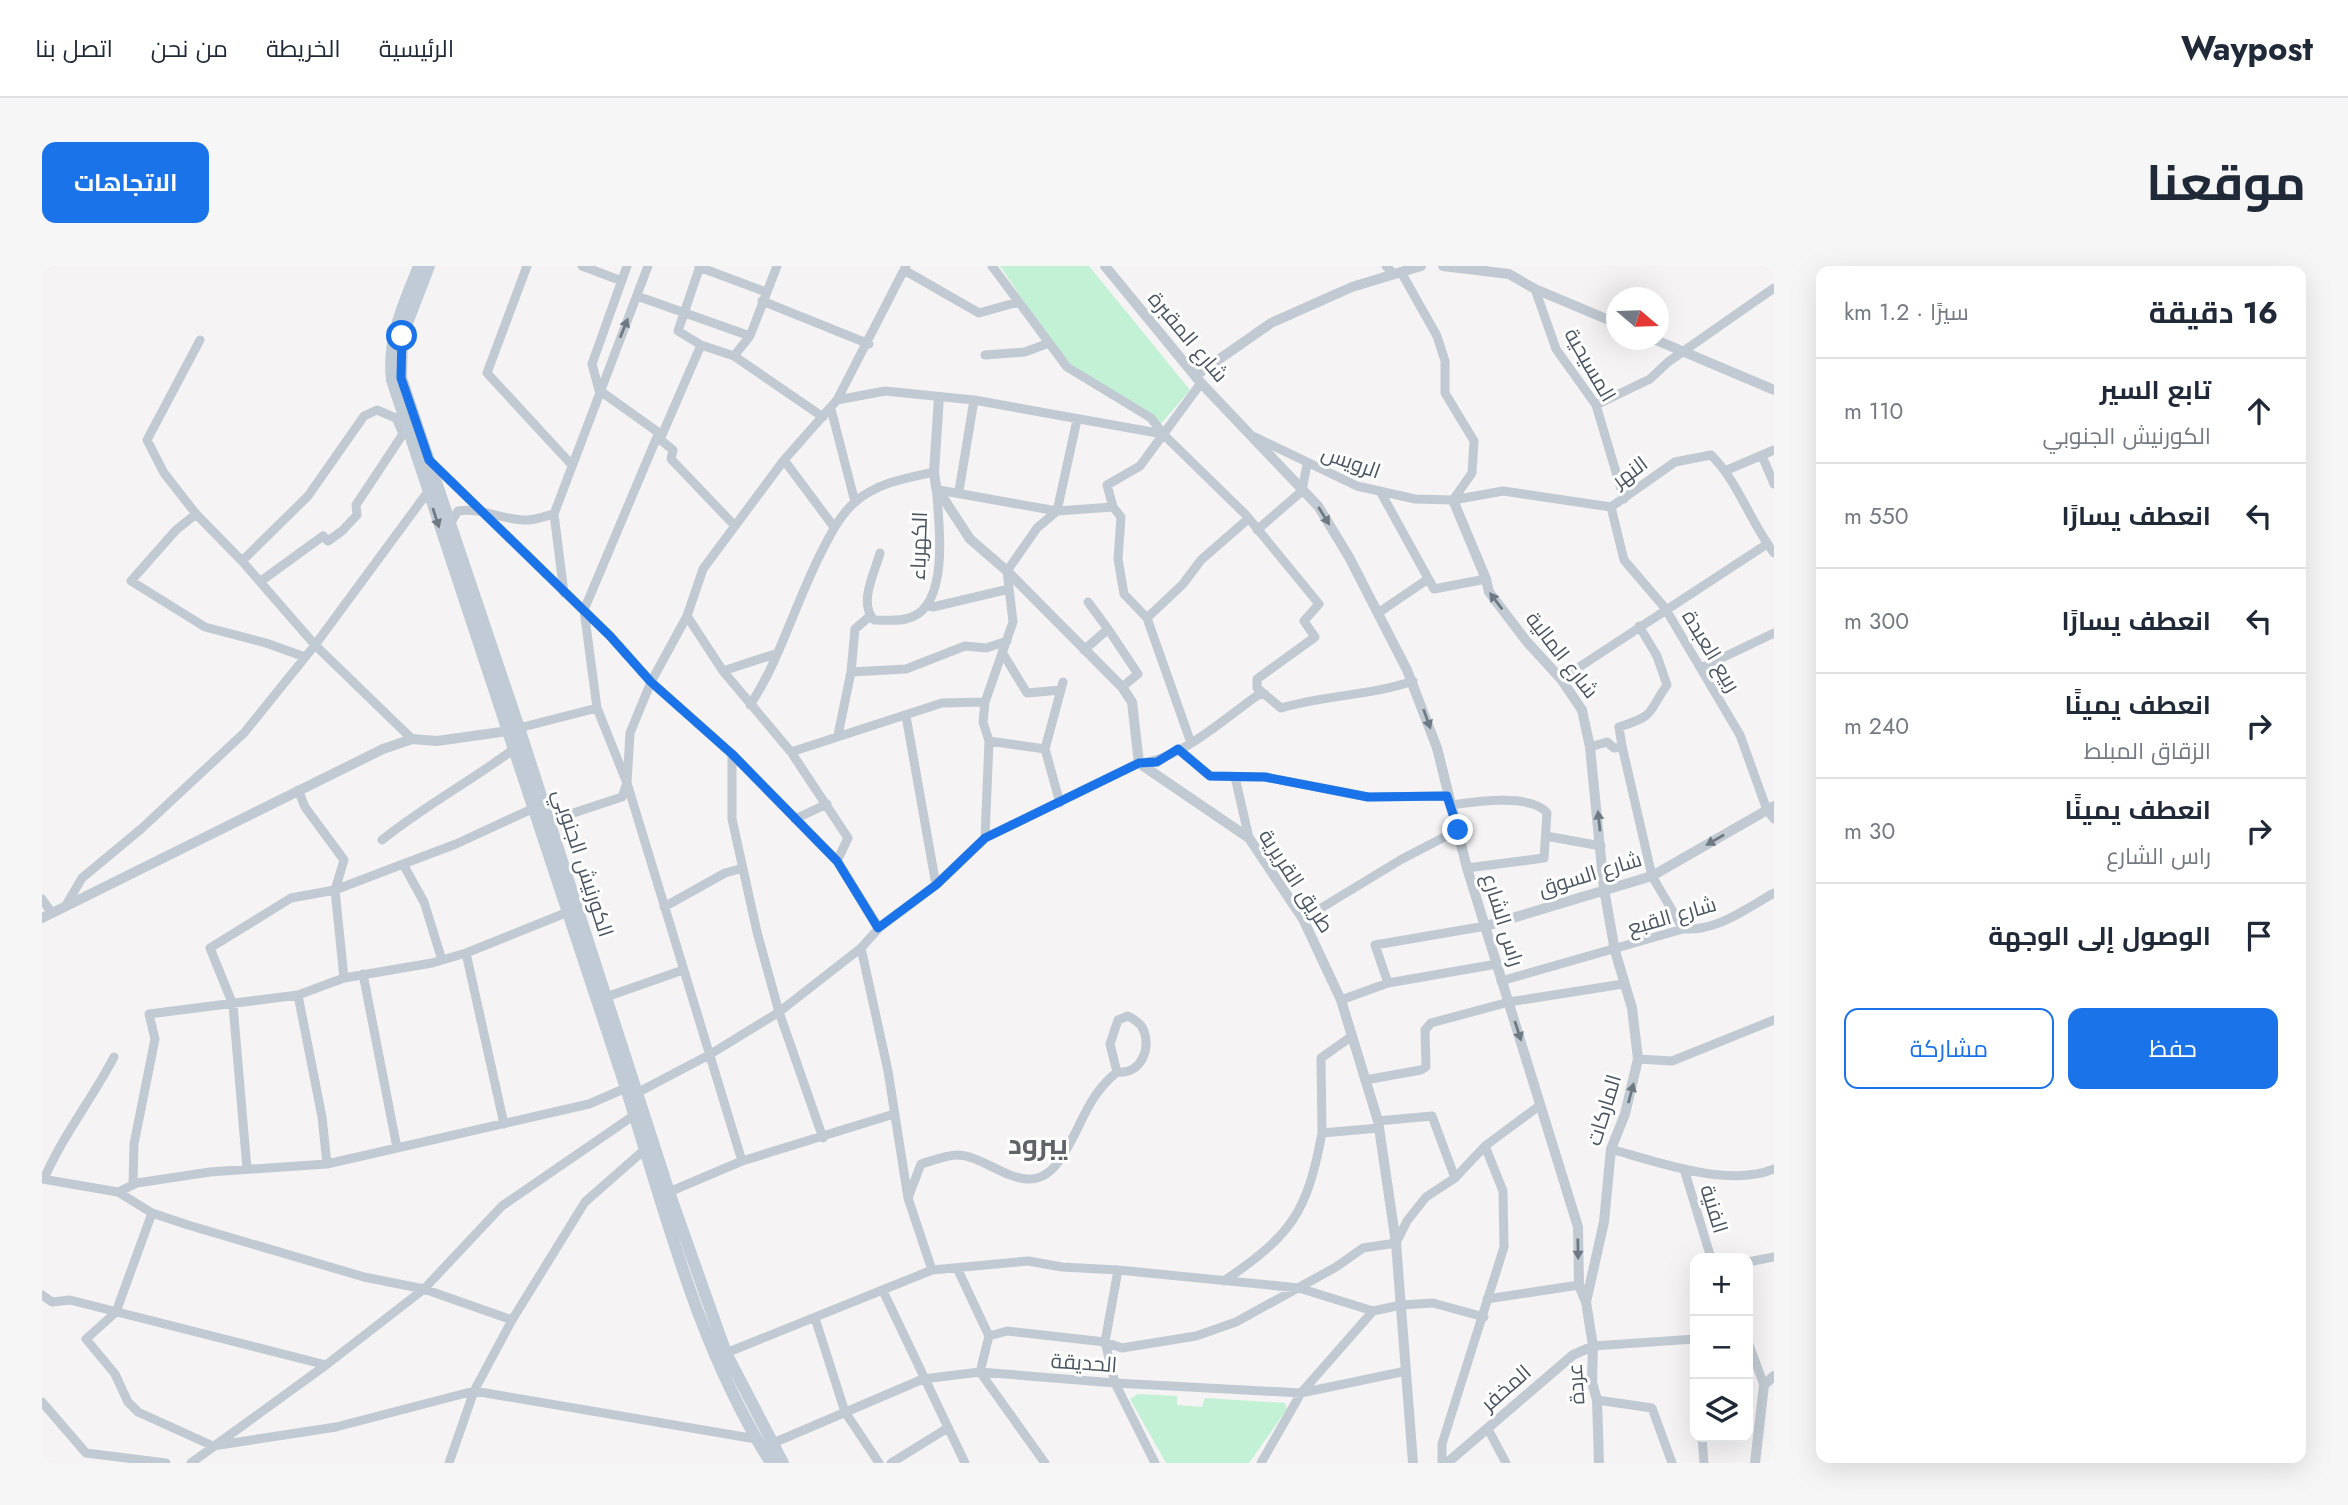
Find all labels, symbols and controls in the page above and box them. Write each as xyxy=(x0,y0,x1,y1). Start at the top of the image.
text: Waypost xyxy=(2181,25,2313,72)
text: اتصل بنا xyxy=(35,31,113,66)
text: من نحن xyxy=(151,31,228,66)
text: الخريطة xyxy=(266,31,341,66)
text: الرئيسية xyxy=(379,31,454,66)
button: الاتجاهات xyxy=(42,142,209,223)
text: موقعنا xyxy=(2146,148,2306,218)
street label: شارع المقبرة xyxy=(1141,285,1235,389)
north arrow xyxy=(1606,287,1669,350)
text: 16 دقيقة xyxy=(2149,291,2278,334)
text: سيرًا · 1.2 km xyxy=(1844,295,1969,329)
one-way arrow xyxy=(618,318,630,338)
route start xyxy=(386,320,417,351)
street label: المسيحية xyxy=(1557,323,1623,407)
text: تابع السير xyxy=(2100,371,2211,409)
icon: ahead xyxy=(2240,392,2278,430)
text: 110 m xyxy=(1844,394,1903,428)
text: الكورنيش الجنوبي xyxy=(2043,419,2211,453)
street label: الرويس xyxy=(1317,437,1385,487)
street label: النهر xyxy=(1605,449,1654,496)
text: انعطف يسارًا xyxy=(2061,497,2211,535)
icon: left xyxy=(2240,497,2278,535)
text: 550 m xyxy=(1844,499,1909,533)
one-way arrow xyxy=(1317,507,1330,526)
one-way arrow xyxy=(431,508,442,529)
street label: الكهرباء xyxy=(903,511,935,581)
one-way arrow xyxy=(1489,592,1503,610)
text: انعطف يسارًا xyxy=(2061,602,2211,640)
icon: left xyxy=(2240,602,2278,640)
street label: ربيع العبدة xyxy=(1675,604,1747,698)
text: 300 m xyxy=(1844,604,1909,638)
street label: شارع المالية xyxy=(1519,605,1605,705)
text: انعطف يمينًا xyxy=(2065,686,2211,724)
icon: right xyxy=(2240,707,2278,745)
one-way arrow xyxy=(1422,708,1433,729)
text: 240 m xyxy=(1844,709,1909,743)
text: الزقاق المبلط xyxy=(2084,734,2211,768)
street label: الكورنيش الجنوبي xyxy=(544,785,621,941)
text: انعطف يمينًا xyxy=(2065,791,2211,829)
one-way arrow xyxy=(1593,810,1604,832)
icon: right xyxy=(2240,812,2278,850)
route end xyxy=(1442,814,1473,845)
text: 30 m xyxy=(1844,814,1895,848)
street label: طريق القريرية xyxy=(1251,823,1341,939)
one-way arrow xyxy=(1705,834,1725,846)
text: راس الشارع xyxy=(2106,839,2211,873)
street label: شارع السوق xyxy=(1535,844,1645,904)
street label: راس الشارع xyxy=(1475,870,1531,970)
street label: شارع القبع xyxy=(1624,889,1720,943)
text: الوصول إلى الوجهة xyxy=(1988,917,2211,955)
icon: arrive xyxy=(2240,917,2278,955)
button: مشاركة xyxy=(1844,1008,2054,1089)
button: حفظ xyxy=(2068,1008,2278,1089)
one-way arrow xyxy=(1513,1020,1524,1041)
street label: الماركات xyxy=(1579,1071,1629,1149)
one-way arrow xyxy=(1626,1082,1637,1104)
district label: يبرود xyxy=(1008,1124,1068,1165)
street label: الفنية xyxy=(1692,1181,1736,1237)
one-way arrow xyxy=(1573,1238,1584,1260)
map controls xyxy=(1690,1253,1753,1442)
button: + xyxy=(1690,1253,1753,1316)
button: − xyxy=(1690,1316,1753,1379)
street label: الحديقة xyxy=(1050,1346,1118,1380)
street label: المخفر xyxy=(1474,1358,1538,1419)
street label: عردة xyxy=(1560,1362,1592,1406)
button: layers xyxy=(1690,1379,1753,1442)

